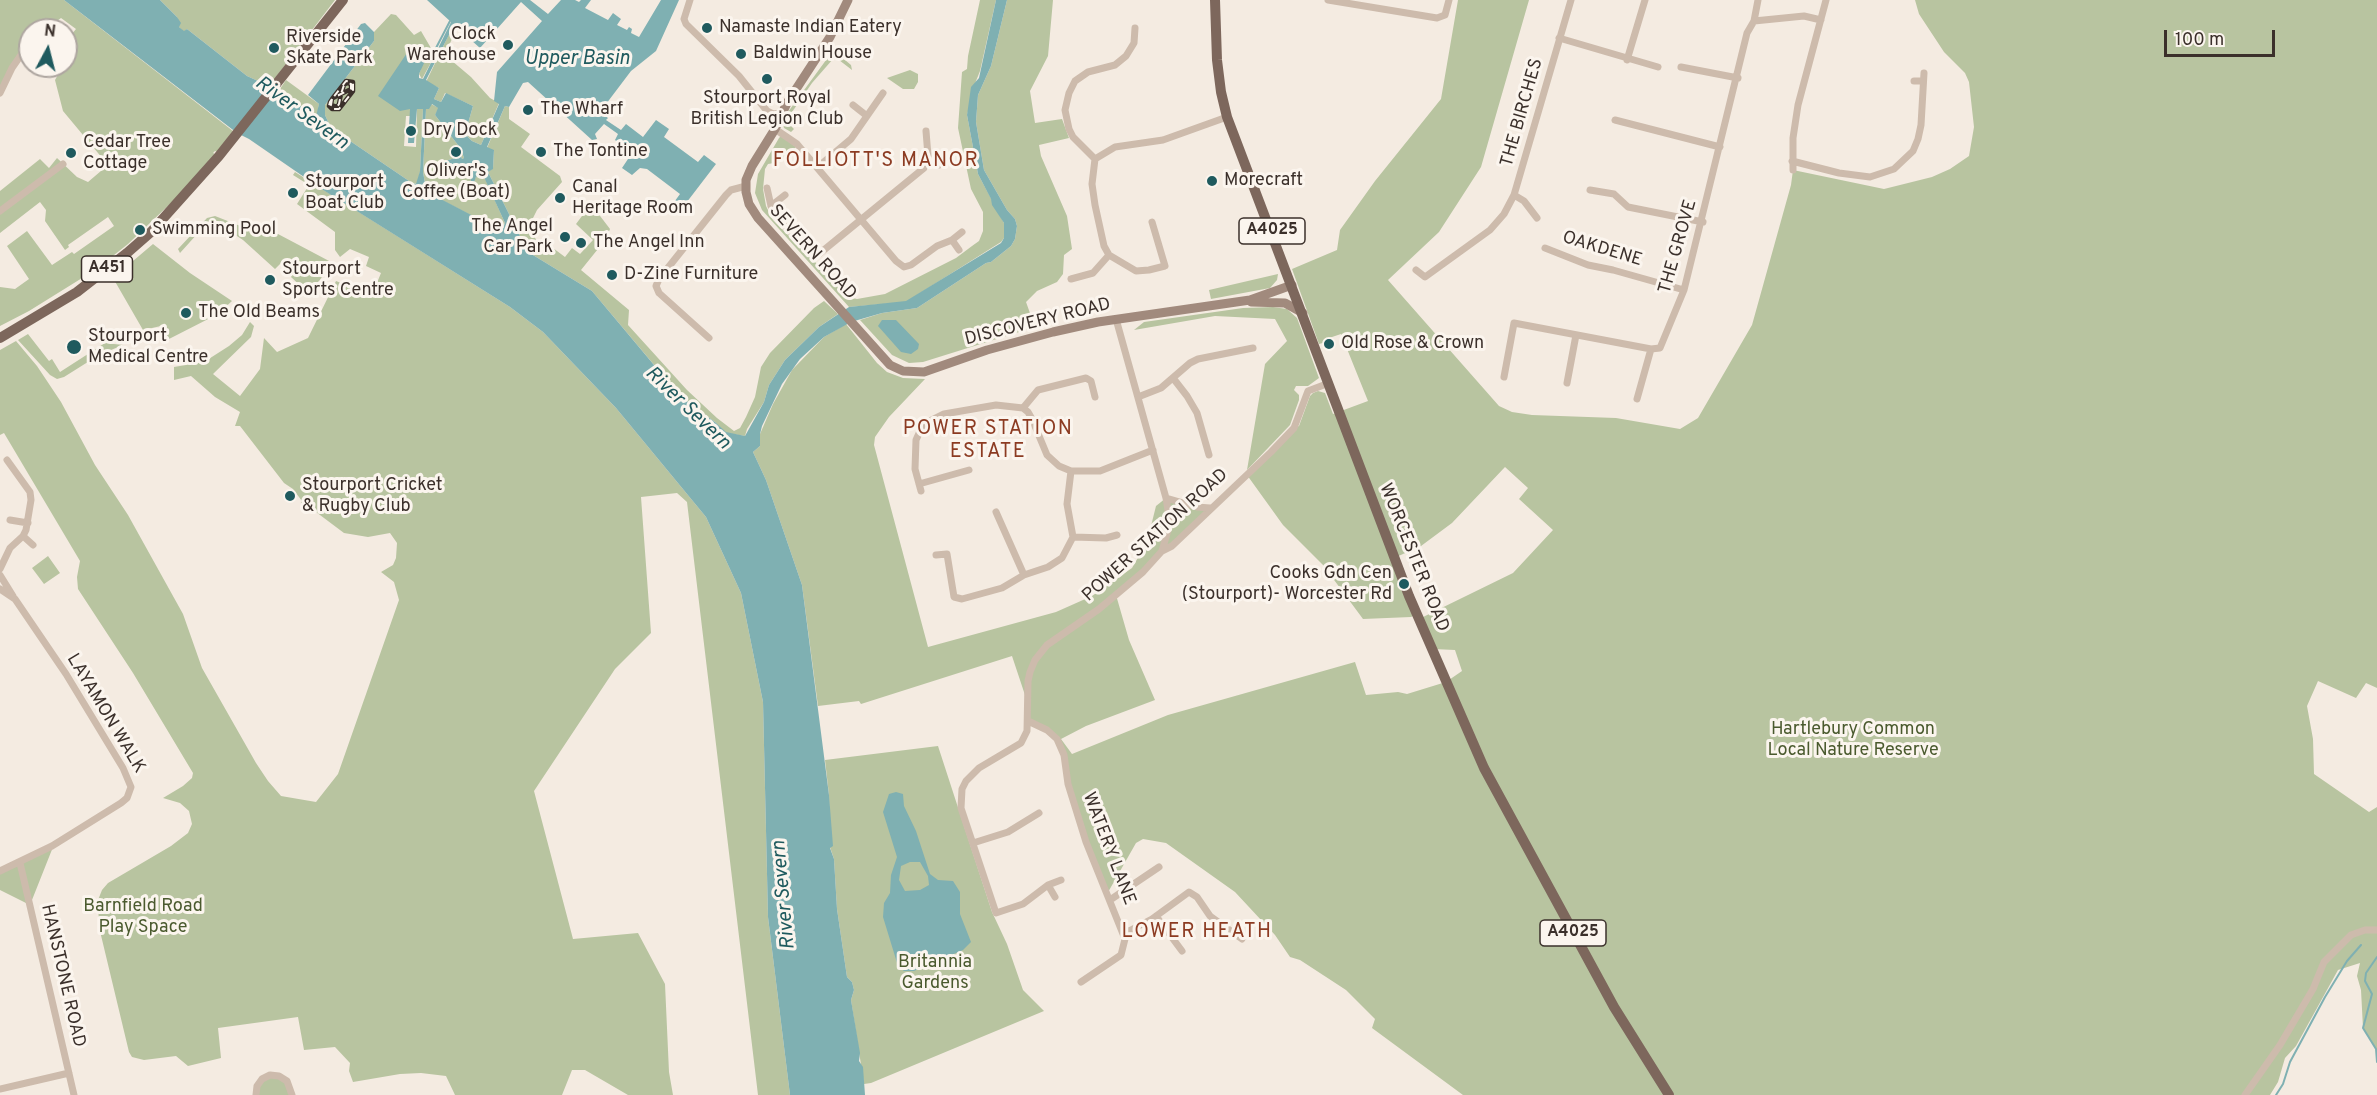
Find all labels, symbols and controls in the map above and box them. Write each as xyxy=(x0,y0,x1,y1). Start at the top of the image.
place label: Namaste Indian Eatery xyxy=(719,17,902,39)
north arrow xyxy=(18,18,78,78)
scale bar xyxy=(2167,18,2278,56)
text: N xyxy=(43,21,57,43)
marker: Namaste Indian Eatery xyxy=(700,21,714,35)
place label: Clock Warehouse xyxy=(407,24,496,66)
place label: Riverside Skate Park xyxy=(286,27,373,70)
text: 100 m xyxy=(2175,29,2224,52)
marker: Clock Warehouse xyxy=(501,38,515,52)
marker: Riverside Skate Park xyxy=(267,41,281,55)
place label: Baldwin House xyxy=(753,43,872,65)
marker: Baldwin House xyxy=(734,47,748,61)
water label: Upper Basin xyxy=(524,48,630,72)
street label: THE BIRCHES xyxy=(1497,56,1549,170)
water label: River Severn xyxy=(250,72,352,156)
marker: Stourport Royal British Legion Club xyxy=(760,72,774,86)
place label: Stourport Royal British Legion Club xyxy=(691,88,843,130)
place label: The Wharf xyxy=(540,99,623,121)
marker: The Wharf xyxy=(521,103,535,117)
place label: Dry Dock xyxy=(423,120,497,142)
marker: Dry Dock xyxy=(404,124,418,138)
place label: Cedar Tree Cottage xyxy=(83,132,171,174)
place label: The Tontine xyxy=(553,141,648,163)
marker: Oliver's Coffee (Boat) xyxy=(449,145,463,159)
marker: The Tontine xyxy=(534,145,548,159)
marker: Cedar Tree Cottage xyxy=(64,146,78,160)
district label: FOLLIOTT'S MANOR xyxy=(773,150,979,174)
place label: Oliver's Coffee (Boat) xyxy=(402,161,510,204)
place label: Morecraft xyxy=(1224,170,1303,192)
place label: Stourport Boat Club xyxy=(305,172,384,214)
marker: Morecraft xyxy=(1205,174,1219,188)
place label: Canal Heritage Room xyxy=(572,177,693,219)
marker: Stourport Boat Club xyxy=(286,186,300,200)
marker: Canal Heritage Room xyxy=(553,191,567,205)
street label: THE GROVE xyxy=(1655,198,1703,296)
street label: SEVERN ROAD xyxy=(764,201,860,305)
place label: The Angel Car Park xyxy=(471,216,553,258)
road number: A4025 xyxy=(1239,218,1305,244)
place label: Swimming Pool xyxy=(152,219,276,241)
marker: Swimming Pool xyxy=(133,223,147,237)
street label: OAKDENE xyxy=(1559,228,1645,272)
marker: The Angel Car Park xyxy=(558,230,572,244)
place label: The Angel Inn xyxy=(593,232,705,254)
marker: The Angel Inn xyxy=(574,236,588,250)
road number: A451 xyxy=(82,256,132,282)
place label: Stourport Sports Centre xyxy=(282,259,394,302)
place label: D-Zine Furniture xyxy=(624,264,758,286)
marker: D-Zine Furniture xyxy=(605,268,619,282)
marker: Stourport Sports Centre xyxy=(263,273,277,287)
street label: DISCOVERY ROAD xyxy=(963,294,1113,352)
place label: The Old Beams xyxy=(198,302,320,324)
marker: The Old Beams xyxy=(179,306,193,320)
place label: Stourport Medical Centre xyxy=(88,326,208,368)
place label: Old Rose & Crown xyxy=(1341,333,1484,355)
marker: Old Rose & Crown xyxy=(1322,337,1336,351)
marker: Stourport Medical Centre xyxy=(65,338,83,356)
water label: River Severn xyxy=(639,362,735,456)
district label: POWER STATION ESTATE xyxy=(903,418,1073,465)
street label: POWER STATION ROAD xyxy=(1079,465,1233,607)
place label: Stourport Cricket & Rugby Club xyxy=(302,475,443,518)
street label: WORCESTER ROAD xyxy=(1373,481,1453,635)
marker: Stourport Cricket & Rugby Club xyxy=(283,489,297,503)
place label: Cooks Gdn Cen (Stourport)- Worcester Rd xyxy=(1182,563,1392,606)
marker: Cooks Gdn Cen (Stourport)- Worcester Rd xyxy=(1397,577,1411,591)
street label: LAYAMON WALK xyxy=(61,650,149,778)
park label: Hartlebury Common Local Nature Reserve xyxy=(1767,719,1939,762)
street label: WATERY LANE xyxy=(1077,790,1139,908)
water label: River Severn xyxy=(768,839,802,951)
park label: Barnfield Road Play Space xyxy=(83,896,203,938)
street label: HANSTONE ROAD xyxy=(35,902,89,1050)
road number: A4025 xyxy=(1540,920,1606,946)
district label: LOWER HEATH xyxy=(1121,921,1273,945)
park label: Britannia Gardens xyxy=(898,952,972,994)

